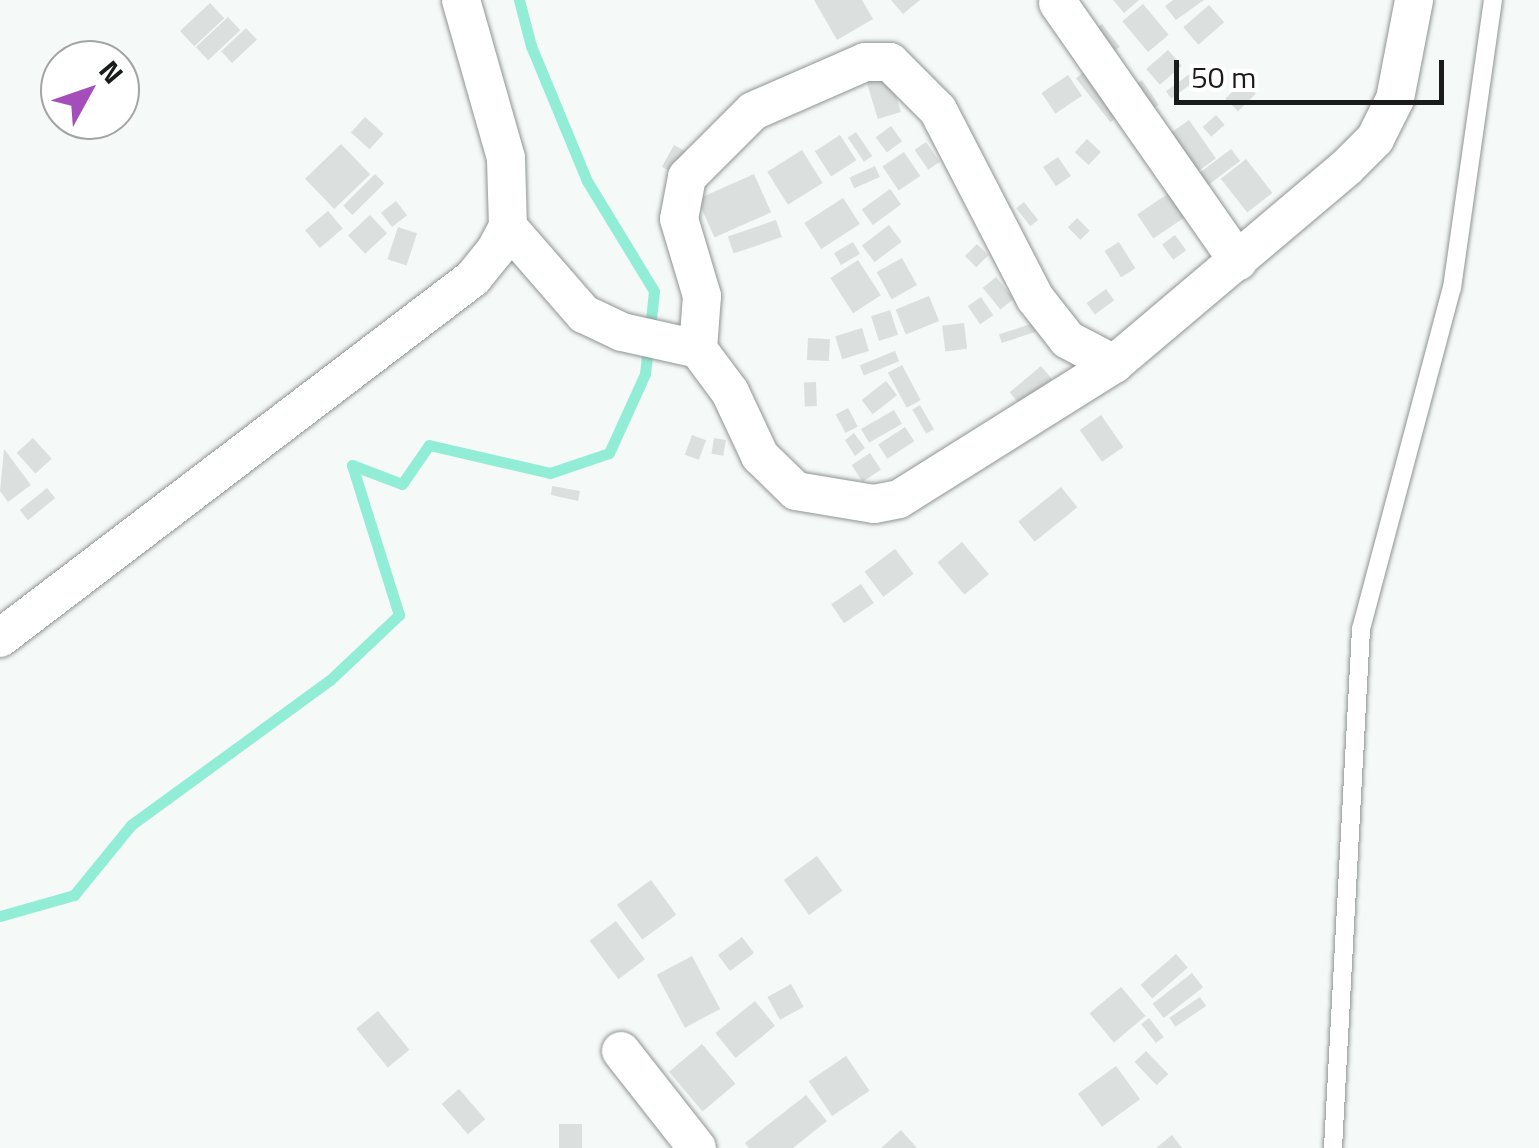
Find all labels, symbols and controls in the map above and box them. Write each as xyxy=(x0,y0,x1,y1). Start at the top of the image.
north arrow xyxy=(40,40,140,140)
scale bar xyxy=(1179,40,1449,102)
text: N xyxy=(89,50,135,93)
text: 50 m xyxy=(1191,54,1256,100)

